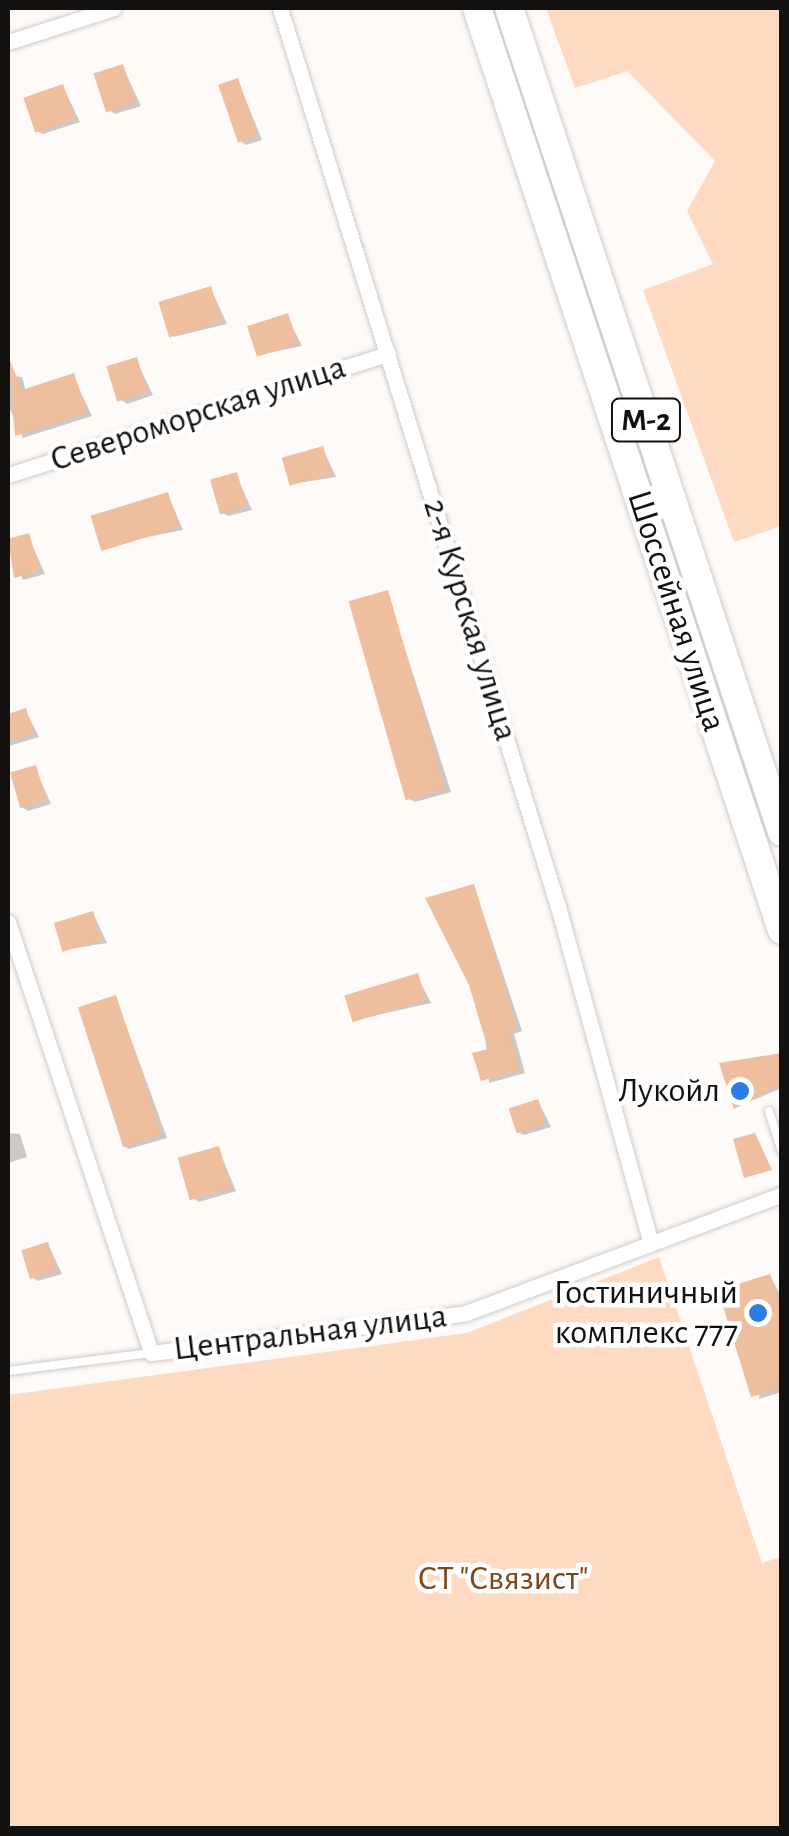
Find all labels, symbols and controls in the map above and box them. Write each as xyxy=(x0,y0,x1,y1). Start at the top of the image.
street label: Североморская улица xyxy=(45,346,351,482)
road number: М-2 xyxy=(608,393,684,447)
street label: Шоссейная улица xyxy=(617,485,735,737)
street label: 2-я Курская улица xyxy=(413,494,527,746)
place label: Лукойл xyxy=(618,1070,720,1112)
marker: Лукойл xyxy=(729,1080,751,1102)
place label: Гостиничный комплекс 777 xyxy=(553,1272,738,1354)
street label: Центральная улица xyxy=(171,1295,449,1371)
marker: Гостиничный комплекс 777 xyxy=(747,1302,769,1324)
park label: СТ "Связист" xyxy=(418,1558,588,1600)

